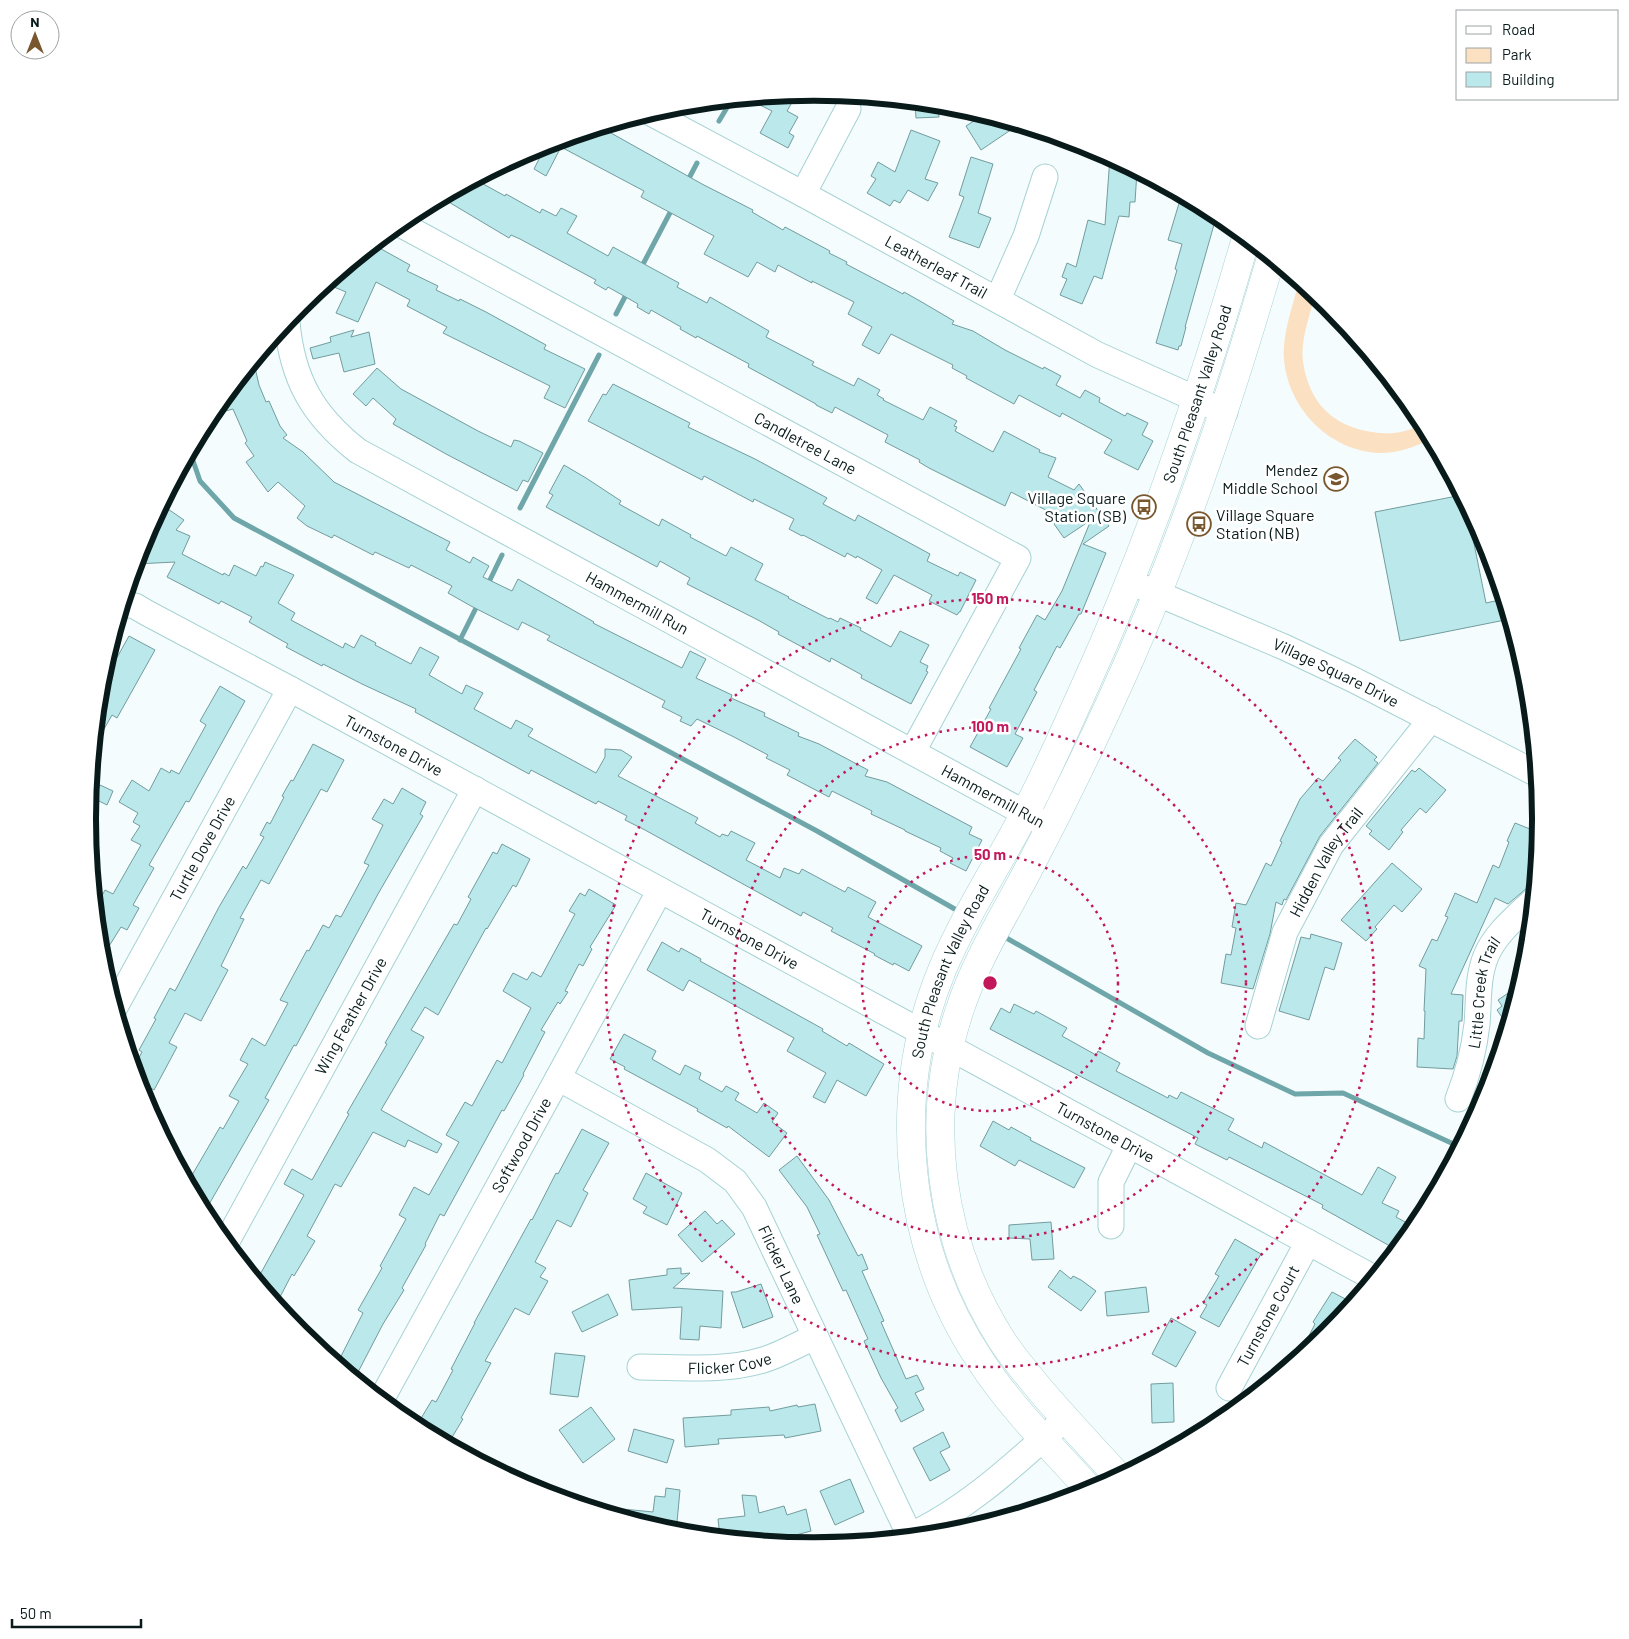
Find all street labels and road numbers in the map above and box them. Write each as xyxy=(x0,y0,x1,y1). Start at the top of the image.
street label: Leatherleaf Trail xyxy=(882,231,991,302)
street label: South Pleasant Valley Road xyxy=(1158,303,1235,485)
street label: Candletree Lane xyxy=(751,407,860,478)
street label: Hammermill Run xyxy=(583,567,692,638)
street label: Village Square Drive xyxy=(1270,634,1402,711)
street label: Turnstone Drive xyxy=(341,710,447,779)
street label: Hammermill Run xyxy=(939,760,1048,831)
street label: Turtle Dove Drive xyxy=(165,792,238,904)
street label: Hidden Valley Trail xyxy=(1285,803,1366,920)
street label: South Pleasant Valley Road xyxy=(907,881,992,1060)
street label: Turnstone Drive xyxy=(697,904,802,973)
street label: Little Creek Trail xyxy=(1463,932,1504,1050)
street label: Wing Feather Drive xyxy=(310,954,390,1078)
street label: Softwood Drive xyxy=(487,1094,555,1196)
street label: Turnstone Drive xyxy=(1053,1097,1158,1166)
street label: Flicker Lane xyxy=(755,1222,809,1307)
street label: Turnstone Court xyxy=(1232,1262,1303,1370)
street label: Flicker Cove xyxy=(688,1348,774,1377)

